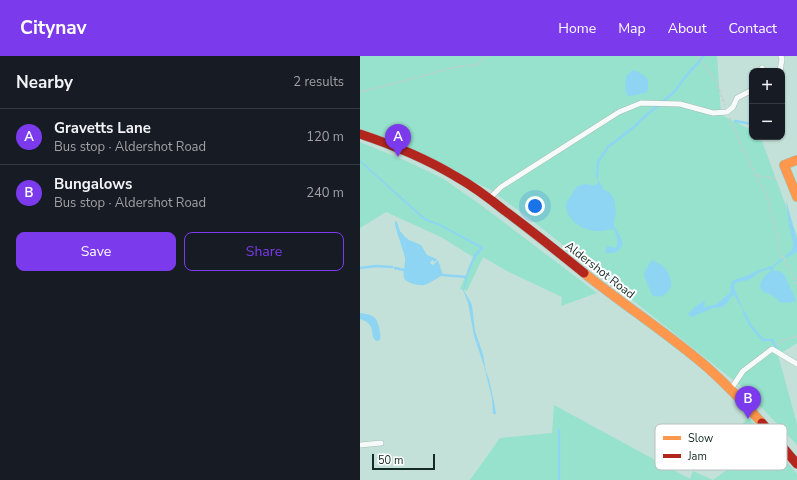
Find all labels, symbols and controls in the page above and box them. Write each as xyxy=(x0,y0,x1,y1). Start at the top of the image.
text: Citynav xyxy=(20,15,87,41)
text: Home xyxy=(558,19,596,38)
text: Map xyxy=(618,19,646,38)
text: About xyxy=(668,19,707,38)
text: Contact xyxy=(729,19,777,38)
map controls xyxy=(749,68,785,140)
button: + xyxy=(749,68,785,104)
text: Nearby xyxy=(16,71,73,94)
text: 2 results xyxy=(293,73,344,91)
button: − xyxy=(749,104,785,140)
text: Gravetts Lane xyxy=(54,118,151,138)
pin: A xyxy=(385,124,411,157)
text: A xyxy=(24,128,34,146)
text: 120 m xyxy=(306,128,344,146)
text: Bus stop · Aldershot Road xyxy=(54,138,206,156)
text: Bungalows xyxy=(54,174,132,194)
text: B xyxy=(25,184,33,202)
text: 240 m xyxy=(306,184,344,202)
text: Bus stop · Aldershot Road xyxy=(54,194,206,212)
your location xyxy=(525,196,545,216)
button: Save xyxy=(16,232,176,271)
button: Share xyxy=(184,232,344,271)
street label: Aldershot Road xyxy=(562,238,638,302)
pin: B xyxy=(735,386,761,419)
legend xyxy=(655,424,787,470)
text: Slow xyxy=(688,431,713,446)
text: Jam xyxy=(687,449,707,464)
scale bar xyxy=(372,452,435,471)
text: 50 m xyxy=(378,453,403,468)

